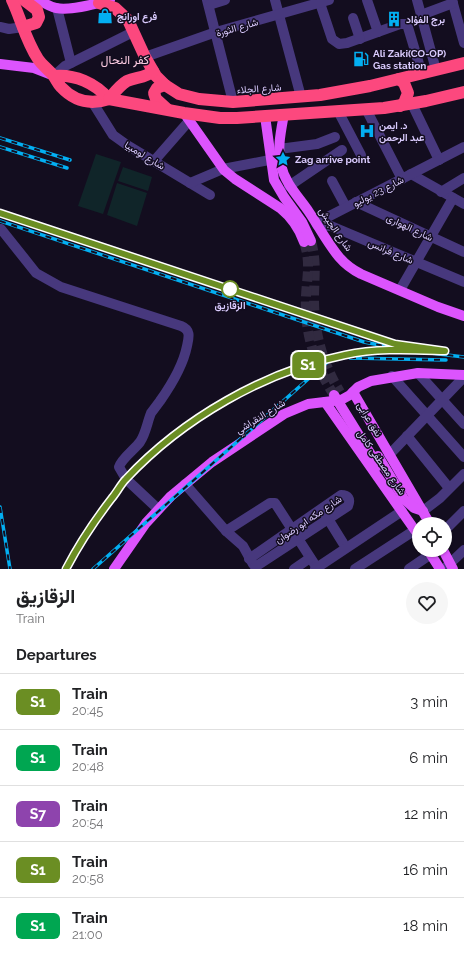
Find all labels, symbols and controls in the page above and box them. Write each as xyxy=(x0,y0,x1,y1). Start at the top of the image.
shop icon: فرع اورانج xyxy=(96,7,114,25)
building icon: برج الفؤاد xyxy=(385,10,403,28)
place label: فرع اورانج xyxy=(117,11,157,24)
place label: برج الفؤاد xyxy=(406,14,445,27)
street label: شارع الثورة xyxy=(215,16,260,40)
place label: Ali Zaki(CO-OP) Gas station xyxy=(373,48,446,71)
fuel station icon: Ali Zaki(CO-OP) Gas station xyxy=(352,50,370,68)
district label: كفر النحال xyxy=(101,53,149,68)
street label: شارع الجلاء xyxy=(236,81,282,97)
place label: د. ايمن عبد الرحمن xyxy=(379,120,424,144)
hospital icon: د. ايمن عبد الرحمن xyxy=(358,122,376,140)
street label: شارع لومبيا xyxy=(122,139,167,173)
place icon: Zag arrive point xyxy=(274,150,292,168)
place label: Zag arrive point xyxy=(295,154,370,165)
street label: شارع 23 يوليو xyxy=(351,174,406,210)
street label: شارع الجيش xyxy=(316,205,355,254)
street label: شارع الهوارى xyxy=(384,212,435,244)
street label: شارع فرانس xyxy=(366,237,415,267)
marker: الزقازيق xyxy=(221,280,239,298)
place label: الزقازيق xyxy=(215,300,245,312)
line badge: S1 xyxy=(290,352,326,378)
text: S1 xyxy=(300,357,316,373)
street label: شارع النقراشي xyxy=(234,397,289,438)
street label: نفق عرابى xyxy=(354,400,384,439)
street label: شارع مصطفى كامل xyxy=(354,428,408,497)
street label: شارع مكه ابو رضوان xyxy=(273,493,344,547)
map controls xyxy=(412,517,452,557)
button: locate xyxy=(412,517,452,557)
button: heart xyxy=(406,582,448,624)
text: الزقازيق xyxy=(16,585,75,607)
text: Train xyxy=(16,611,45,626)
text: Departures xyxy=(16,646,97,664)
text: Train xyxy=(72,685,108,703)
text: 3 min xyxy=(410,693,448,711)
text: S1 xyxy=(30,694,46,710)
text: 20:45 xyxy=(72,703,103,718)
text: Train xyxy=(72,741,108,759)
text: 6 min xyxy=(409,749,448,767)
text: S1 xyxy=(30,750,46,766)
text: 20:48 xyxy=(72,759,104,774)
text: Train xyxy=(72,797,108,815)
text: 12 min xyxy=(404,805,448,823)
text: S7 xyxy=(30,806,46,822)
text: 20:54 xyxy=(72,815,103,830)
text: Train xyxy=(72,853,108,871)
text: 16 min xyxy=(403,861,448,879)
text: S1 xyxy=(30,862,46,878)
text: 20:58 xyxy=(72,871,104,886)
text: Train xyxy=(72,909,108,927)
text: 18 min xyxy=(403,917,448,935)
text: S1 xyxy=(30,918,46,934)
text: 21:00 xyxy=(72,927,103,942)

